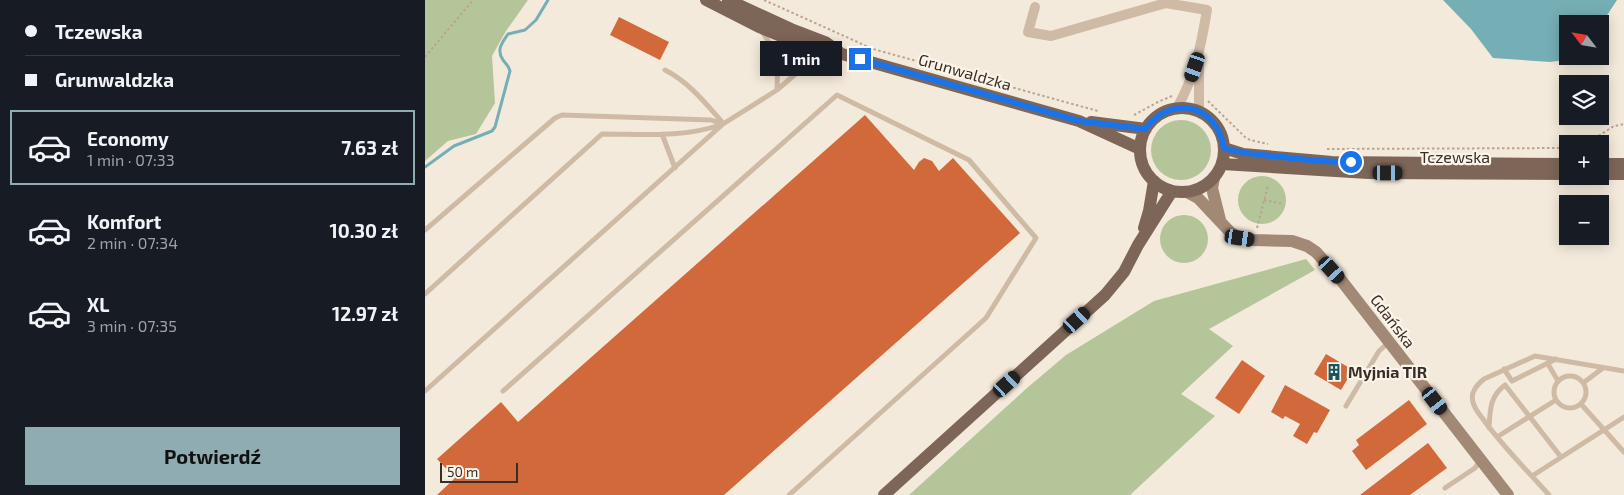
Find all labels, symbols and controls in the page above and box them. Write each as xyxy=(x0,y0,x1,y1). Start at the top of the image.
north arrow xyxy=(1559,15,1609,65)
map controls xyxy=(1559,15,1609,245)
text: Tczewska xyxy=(55,20,143,43)
callout: 1 min xyxy=(760,42,843,76)
route end xyxy=(849,48,871,70)
text: 1 min xyxy=(782,49,820,68)
street label: Grunwaldzka xyxy=(916,49,1014,94)
car xyxy=(1183,50,1206,84)
text: Grunwaldzka xyxy=(55,68,174,91)
button: layers xyxy=(1559,75,1609,125)
icon: car xyxy=(27,125,72,170)
text: Economy xyxy=(87,127,169,150)
button: + xyxy=(1559,135,1609,185)
text: 7.63 zł xyxy=(341,136,398,159)
street label: Tczewska xyxy=(1420,147,1490,166)
text: 1 min · 07:33 xyxy=(87,150,175,169)
route start xyxy=(1340,151,1362,173)
car xyxy=(1373,166,1403,181)
button: − xyxy=(1559,195,1609,245)
icon: car xyxy=(27,208,72,253)
text: Komfort xyxy=(87,210,161,233)
text: 10.30 zł xyxy=(329,219,398,242)
car xyxy=(1224,228,1255,248)
text: 2 min · 07:34 xyxy=(87,233,178,252)
car xyxy=(1316,254,1347,286)
street label: Gdańska xyxy=(1367,290,1420,351)
icon: car xyxy=(27,291,72,336)
text: XL xyxy=(87,293,109,316)
text: 12.97 zł xyxy=(332,302,398,325)
car xyxy=(1060,304,1093,336)
text: 3 min · 07:35 xyxy=(87,316,177,335)
building icon: Myjnia TIR xyxy=(1324,362,1344,382)
place label: Myjnia TIR xyxy=(1348,362,1427,382)
car xyxy=(990,368,1023,400)
car xyxy=(1419,385,1450,417)
button: Potwierdź xyxy=(25,427,400,485)
scale bar xyxy=(440,460,517,483)
text: 50 m xyxy=(447,463,478,480)

